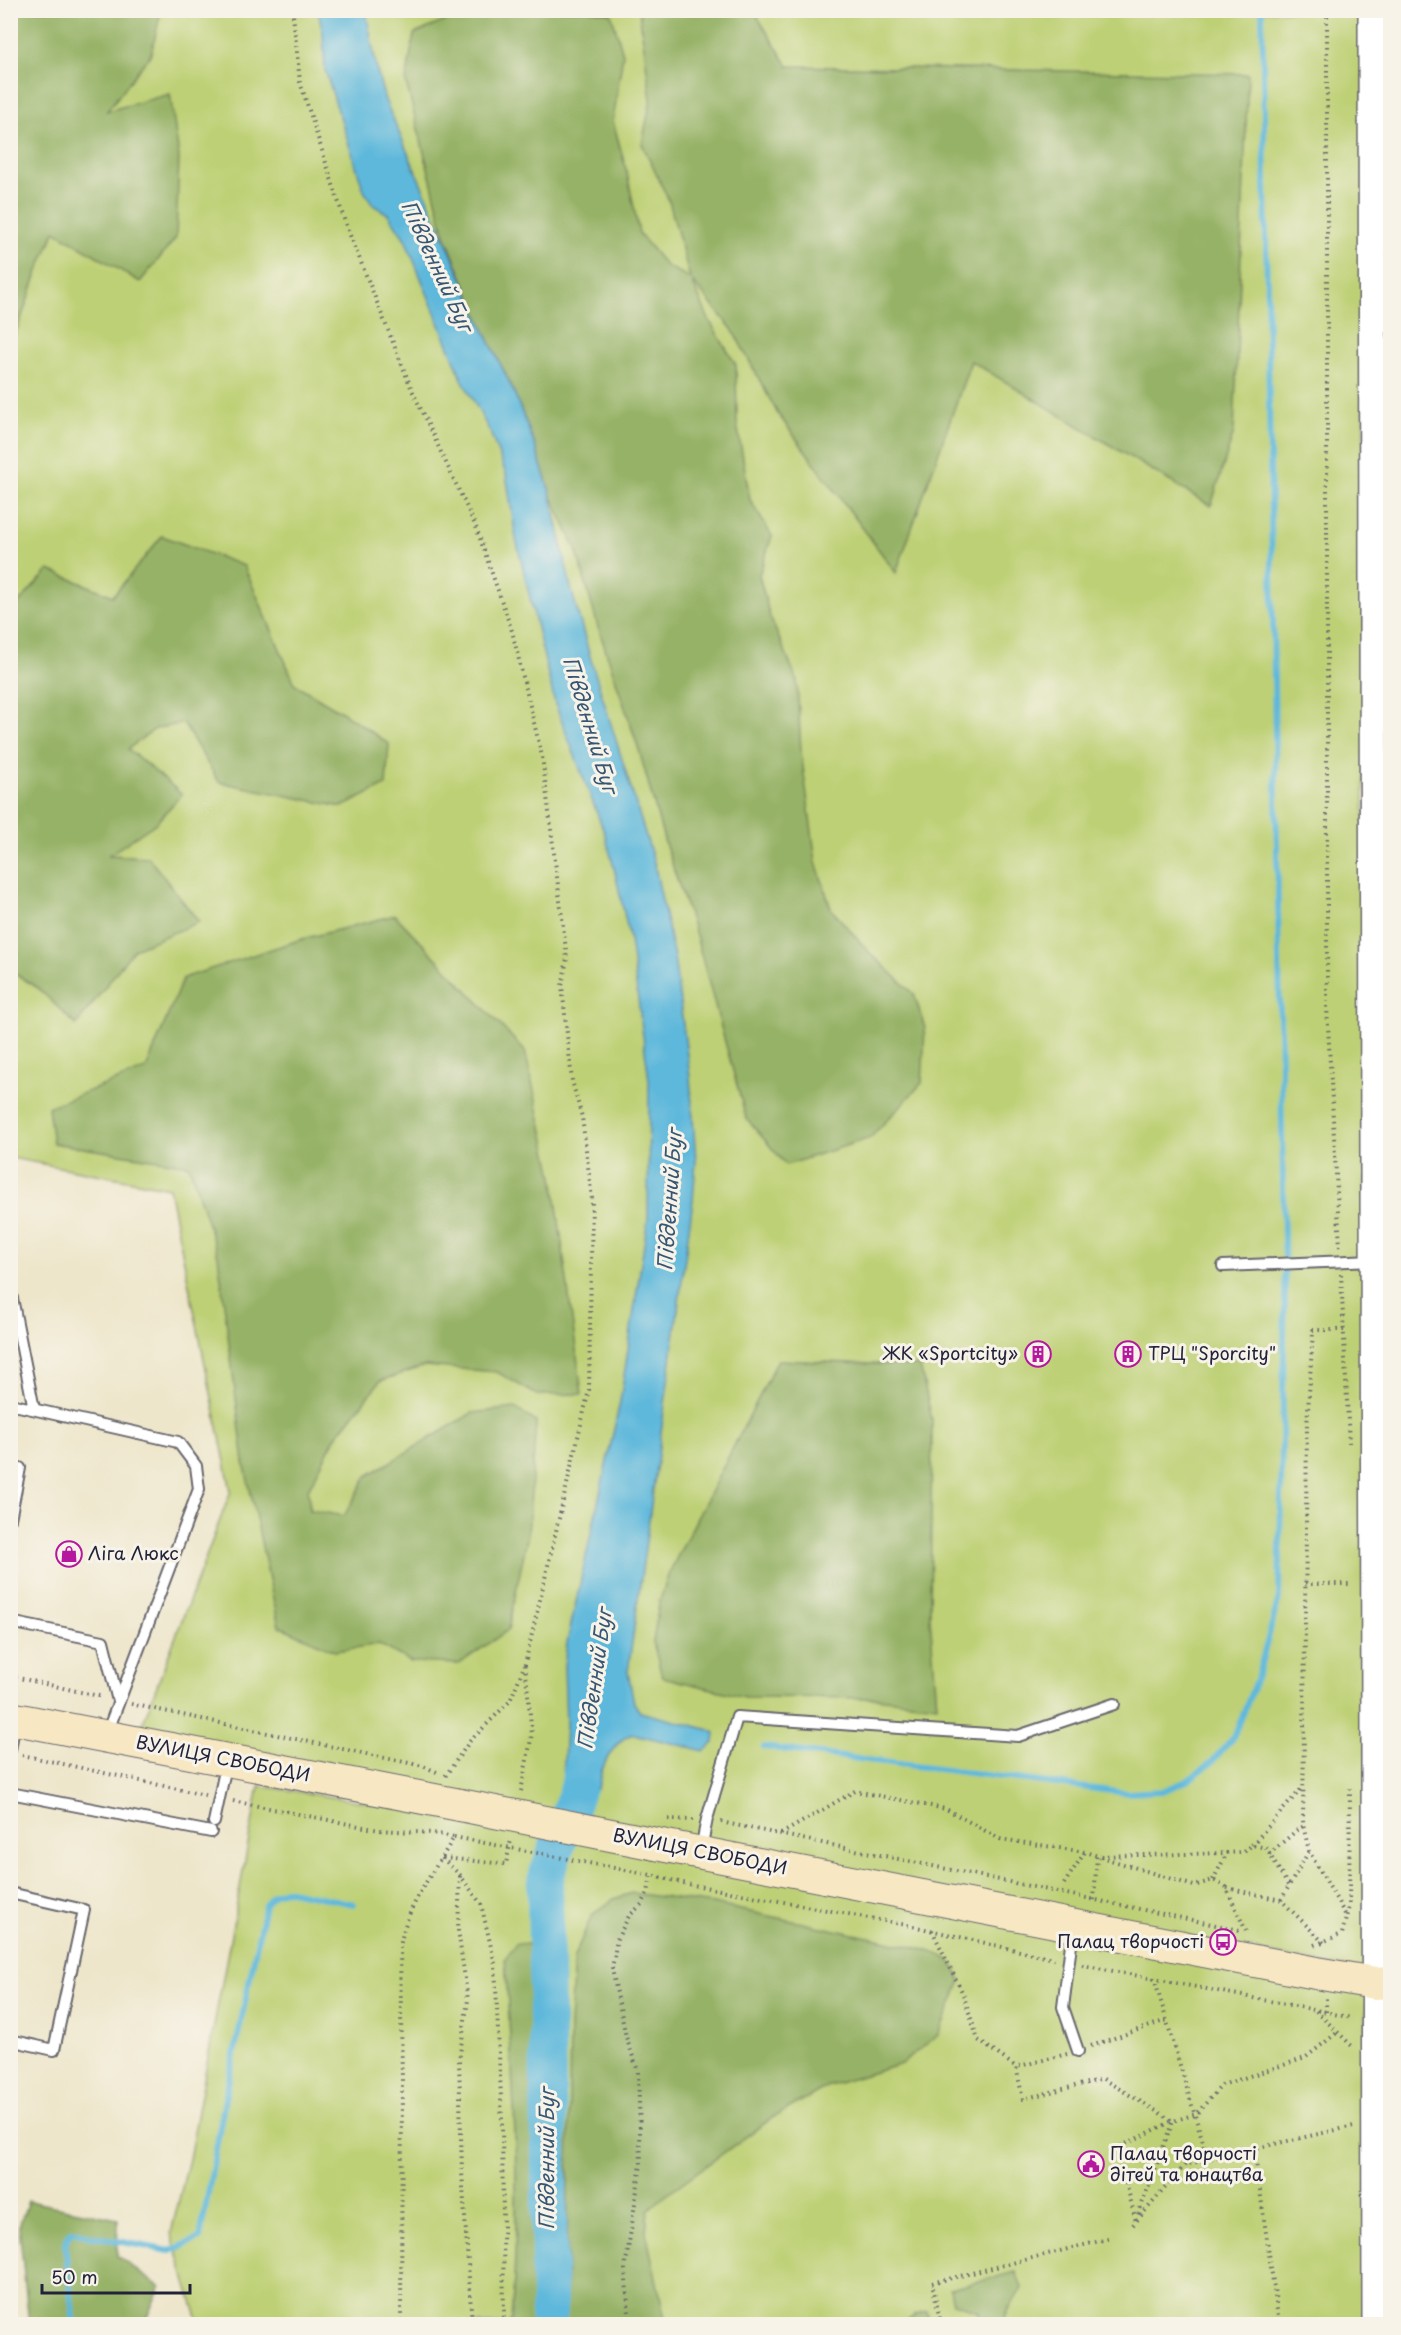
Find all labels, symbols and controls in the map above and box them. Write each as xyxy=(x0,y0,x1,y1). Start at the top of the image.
water label: Південний Буг xyxy=(394,195,483,339)
water label: Південний Буг xyxy=(556,653,627,800)
water label: Південний Буг xyxy=(649,1125,689,1272)
place label: ЖК «Sportcity» xyxy=(882,1339,1018,1366)
building icon: ЖК «Sportcity» xyxy=(1023,1339,1053,1369)
building icon: ТРЦ "Sporcity" xyxy=(1113,1339,1143,1369)
place label: ТРЦ "Sporcity" xyxy=(1148,1339,1276,1366)
shop icon: Ліга Люкс xyxy=(54,1539,84,1569)
place label: Ліга Люкс xyxy=(88,1539,179,1566)
water label: Південний Буг xyxy=(569,1603,619,1751)
street label: ВУЛИЦЯ СВОБОДИ xyxy=(134,1727,313,1788)
street label: ВУЛИЦЯ СВОБОДИ xyxy=(611,1820,790,1881)
place label: Палац творчості xyxy=(1057,1927,1204,1954)
bus stop icon: Палац творчості xyxy=(1208,1927,1238,1957)
water label: Південний Буг xyxy=(531,2085,561,2230)
place label: Палац творчості дітей та юнацтва xyxy=(1110,2139,1264,2187)
public building icon: Палац творчості дітей та юнацтва xyxy=(1076,2149,1106,2179)
scale bar xyxy=(42,2257,190,2295)
text: 50 m xyxy=(51,2263,98,2290)

